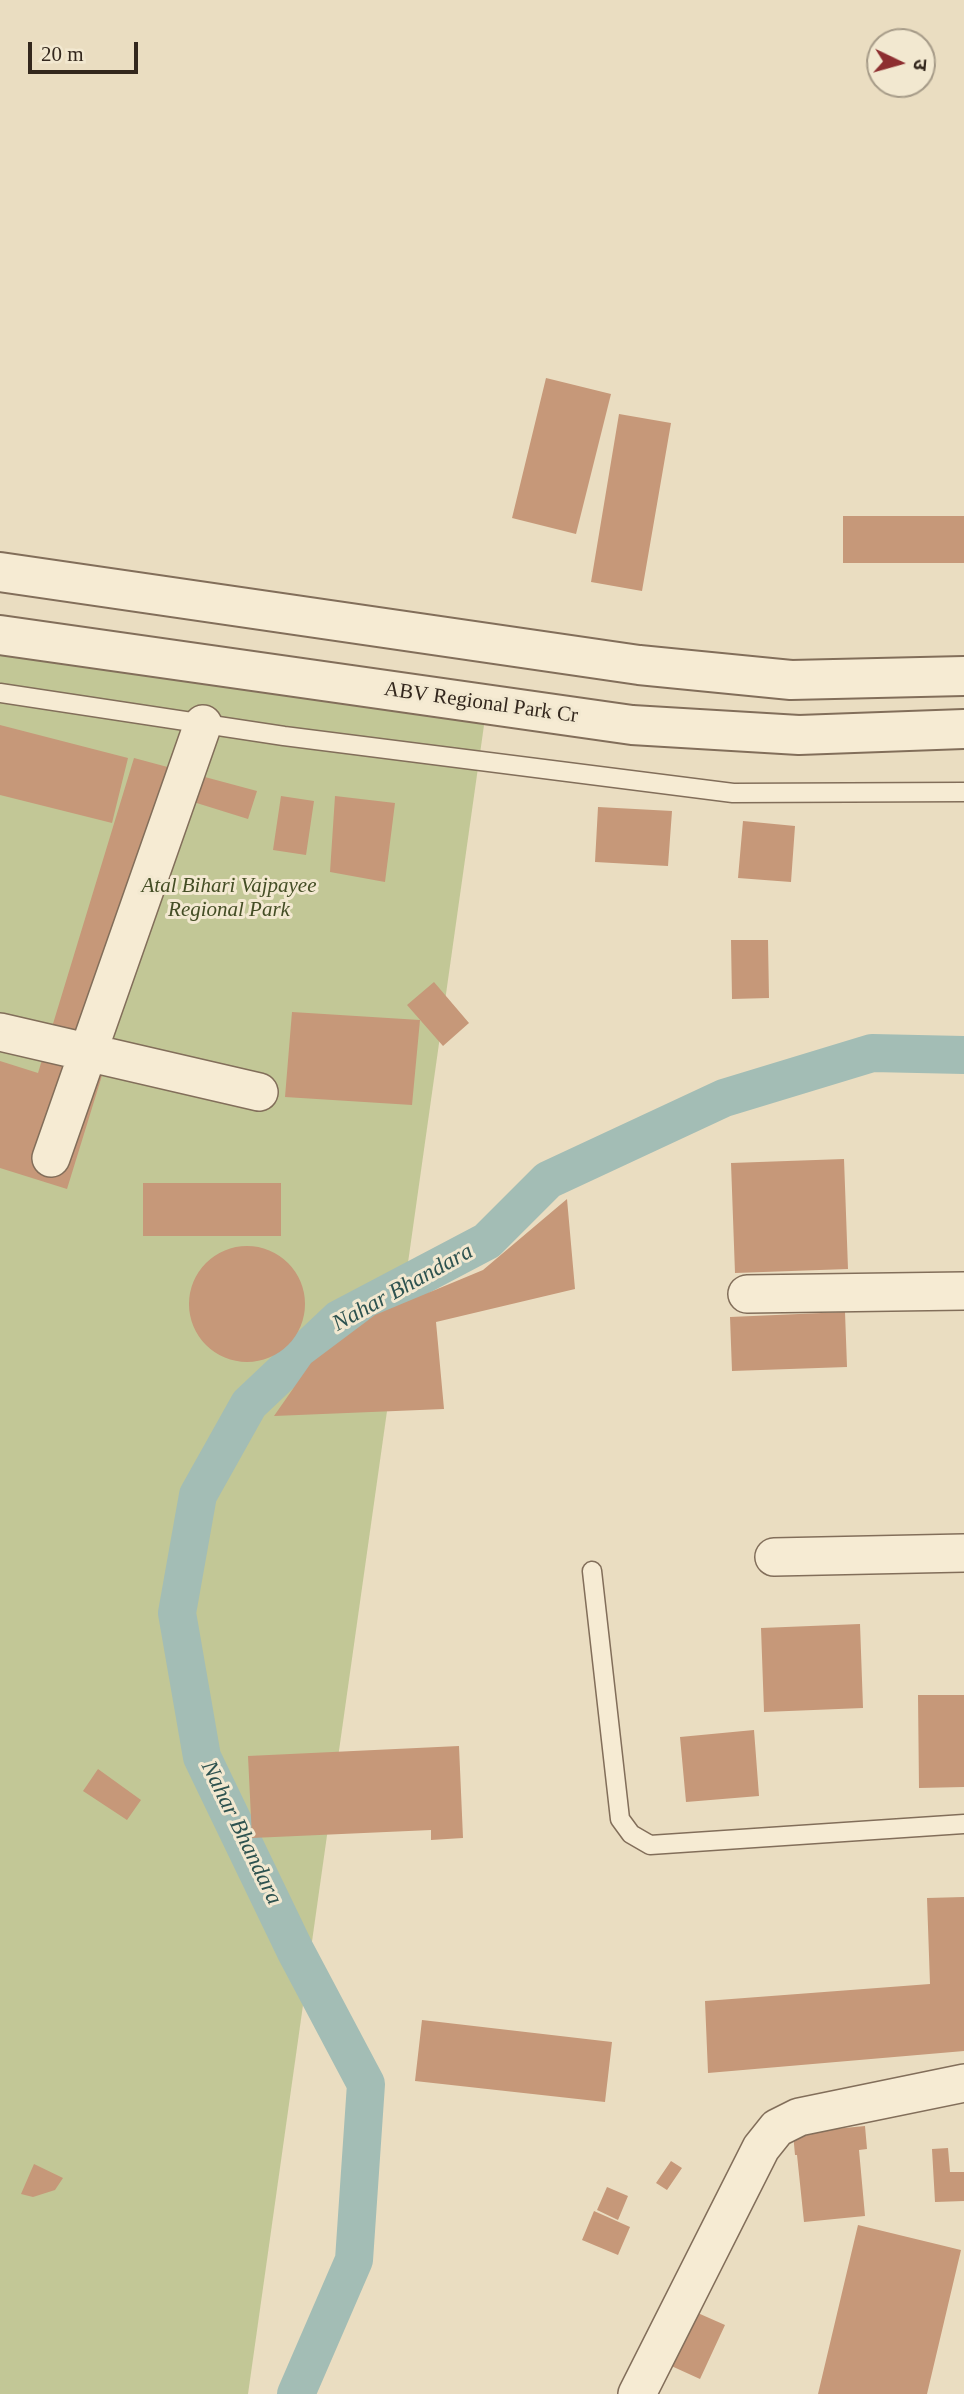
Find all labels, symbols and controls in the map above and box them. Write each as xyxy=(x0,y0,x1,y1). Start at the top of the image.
scale bar xyxy=(32,28,142,72)
north arrow xyxy=(866,28,936,98)
text: 20 m xyxy=(41,42,84,66)
text: उ xyxy=(909,58,931,71)
street label: ABV Regional Park Cr xyxy=(382,677,580,729)
park label: Atal Bihari Vajpayee Regional Park xyxy=(142,873,316,923)
water label: Nahar Bhandara xyxy=(328,1238,478,1338)
water label: Nahar Bhandara xyxy=(194,1757,288,1909)

